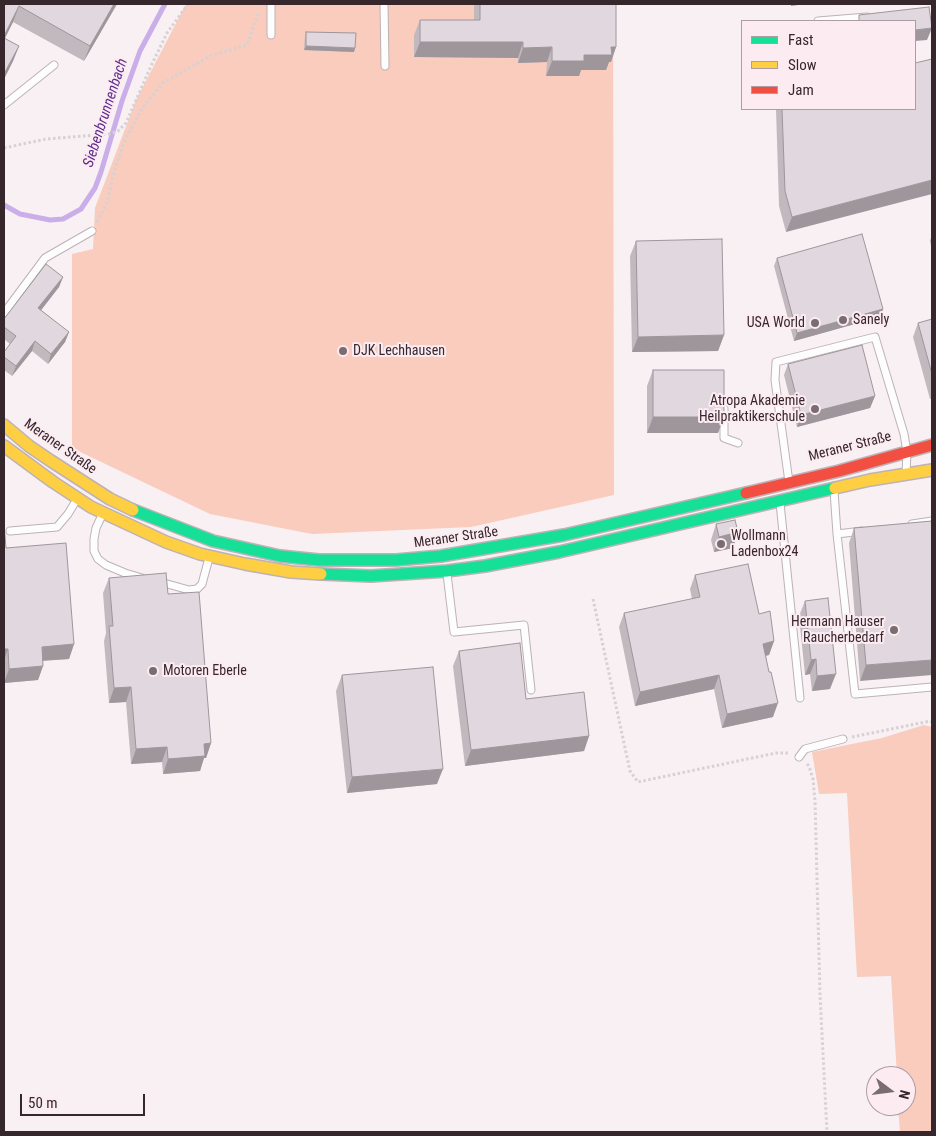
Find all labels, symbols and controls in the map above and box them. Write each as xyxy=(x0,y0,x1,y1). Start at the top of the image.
legend xyxy=(741,20,916,110)
text: Fast xyxy=(788,31,813,49)
water label: Siebenbrunnenbach xyxy=(80,56,132,170)
text: Slow xyxy=(788,56,817,74)
text: Jam xyxy=(788,81,814,99)
place label: Sanely xyxy=(853,312,889,328)
marker: Sanely xyxy=(837,314,849,326)
place label: USA World xyxy=(747,315,805,331)
marker: USA World xyxy=(809,317,821,329)
place label: DJK Lechhausen xyxy=(353,343,445,359)
marker: DJK Lechhausen xyxy=(337,345,349,357)
place label: Atropa Akademie Heilpraktikerschule xyxy=(699,393,805,426)
marker: Atropa Akademie Heilpraktikerschule xyxy=(809,403,821,415)
street label: Meraner Straße xyxy=(21,416,99,478)
street label: Meraner Straße xyxy=(807,429,893,465)
street label: Meraner Straße xyxy=(413,524,499,552)
place label: Wollmann Ladenbox24 xyxy=(731,528,798,560)
marker: Wollmann Ladenbox24 xyxy=(715,538,727,550)
place label: Hermann Hauser Raucherbedarf xyxy=(791,614,884,646)
marker: Hermann Hauser Raucherbedarf xyxy=(888,624,900,636)
place label: Motoren Eberle xyxy=(163,663,247,679)
marker: Motoren Eberle xyxy=(147,665,159,677)
north arrow xyxy=(866,1066,916,1116)
scale bar xyxy=(22,1084,148,1116)
text: N xyxy=(896,1088,913,1101)
text: 50 m xyxy=(28,1094,58,1112)

